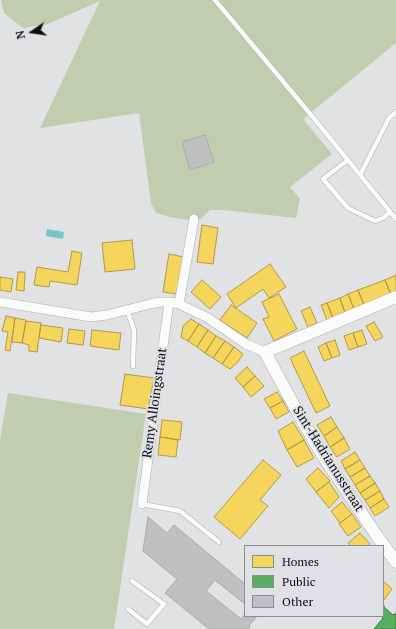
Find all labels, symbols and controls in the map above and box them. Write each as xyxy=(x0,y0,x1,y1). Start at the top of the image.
north arrow xyxy=(12,12,52,52)
text: N xyxy=(13,29,28,40)
street label: Remy Alloingstraat xyxy=(140,347,170,459)
street label: Sint-Hadrianusstraat xyxy=(289,403,367,515)
legend xyxy=(244,545,384,617)
text: Homes xyxy=(282,554,319,569)
text: Public xyxy=(282,574,315,589)
text: Other xyxy=(282,594,313,609)

